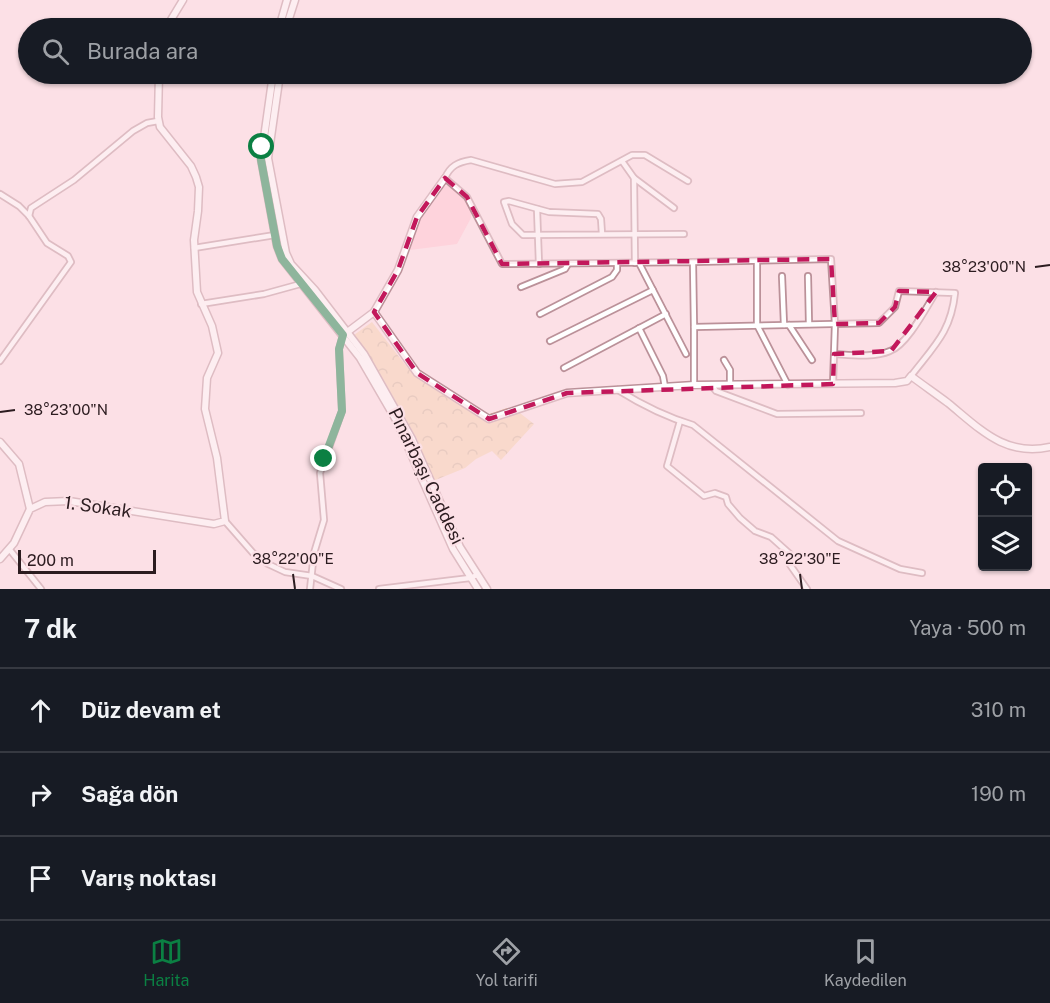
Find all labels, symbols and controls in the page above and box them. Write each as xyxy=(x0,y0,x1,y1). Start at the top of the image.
search box xyxy=(18,18,1032,84)
icon: search xyxy=(39,35,72,68)
text: Burada ara xyxy=(87,38,198,64)
route start xyxy=(248,133,274,159)
text: 38°23'00"N xyxy=(942,258,1026,275)
text: 38°23'00"N xyxy=(24,401,108,418)
street label: Pınarbaşı Caddesi xyxy=(384,404,469,547)
route end xyxy=(310,445,336,471)
map controls xyxy=(978,463,1032,571)
button: locate xyxy=(978,463,1032,517)
street label: 1. Sokak xyxy=(63,491,133,522)
button: layers xyxy=(978,517,1032,571)
scale bar xyxy=(18,547,156,574)
text: 38°22'00"E xyxy=(252,550,334,567)
text: 38°22'30"E xyxy=(759,550,841,567)
text: 200 m xyxy=(27,551,74,570)
text: 7 dk xyxy=(24,613,77,644)
text: Yaya · 500 m xyxy=(909,616,1026,640)
icon: ahead xyxy=(24,694,57,727)
text: Düz devam et xyxy=(81,697,221,723)
text: 310 m xyxy=(971,698,1026,722)
icon: right xyxy=(24,778,57,811)
text: Sağa dön xyxy=(81,781,178,807)
text: 190 m xyxy=(971,782,1026,806)
icon: arrive xyxy=(24,862,57,895)
text: Varış noktası xyxy=(81,865,216,891)
tab: Harita xyxy=(143,935,189,990)
tab: Yol tarifi xyxy=(476,935,538,990)
tab: Kaydedilen xyxy=(824,935,907,990)

